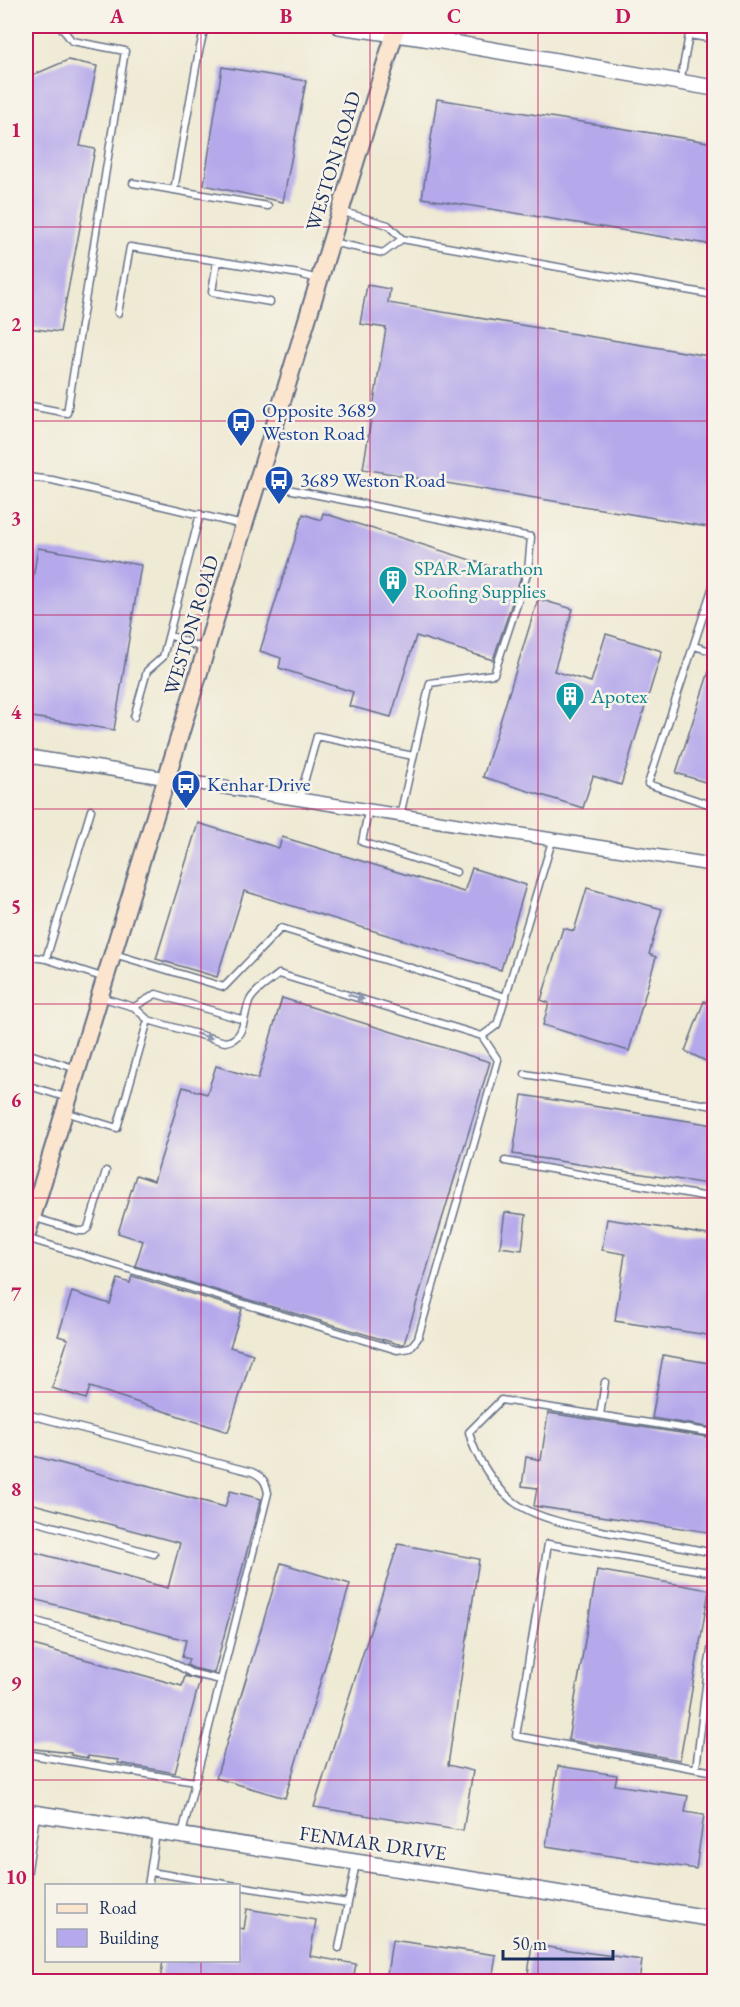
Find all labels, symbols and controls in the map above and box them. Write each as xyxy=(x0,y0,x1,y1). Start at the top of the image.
text: A xyxy=(109,3,125,29)
text: B xyxy=(280,3,292,29)
text: C xyxy=(447,3,461,29)
text: D xyxy=(615,3,631,29)
street label: WESTON ROAD xyxy=(299,88,367,234)
text: 1 xyxy=(11,117,21,143)
text: 2 xyxy=(11,311,22,337)
place label: Opposite 3689 Weston Road xyxy=(262,397,376,446)
bus stop icon: Opposite 3689 Weston Road xyxy=(225,406,257,448)
bus stop icon: 3689 Weston Road xyxy=(263,464,295,506)
place label: 3689 Weston Road xyxy=(300,467,446,493)
text: 3 xyxy=(11,505,21,531)
street label: WESTON ROAD xyxy=(157,552,225,698)
place label: SPAR-Marathon Roofing Supplies xyxy=(414,555,546,604)
building icon: SPAR-Marathon Roofing Supplies xyxy=(377,564,409,606)
building icon: Apotex xyxy=(554,680,586,722)
place label: Apotex xyxy=(590,683,648,709)
text: 4 xyxy=(11,699,22,725)
bus stop icon: Kenhar Drive xyxy=(170,768,202,810)
place label: Kenhar Drive xyxy=(207,771,311,797)
text: 5 xyxy=(11,893,21,919)
one-way arrow xyxy=(347,993,365,1002)
one-way arrow xyxy=(195,1032,213,1041)
text: 6 xyxy=(11,1087,22,1113)
text: 7 xyxy=(11,1281,22,1307)
text: 8 xyxy=(11,1476,21,1502)
text: 9 xyxy=(11,1670,22,1696)
street label: FENMAR DRIVE xyxy=(298,1820,448,1866)
text: 10 xyxy=(5,1864,27,1890)
legend xyxy=(45,1884,240,1962)
text: Road xyxy=(99,1896,138,1919)
scale bar xyxy=(503,1923,612,1961)
text: Building xyxy=(99,1926,159,1949)
text: 50 m xyxy=(512,1932,547,1955)

